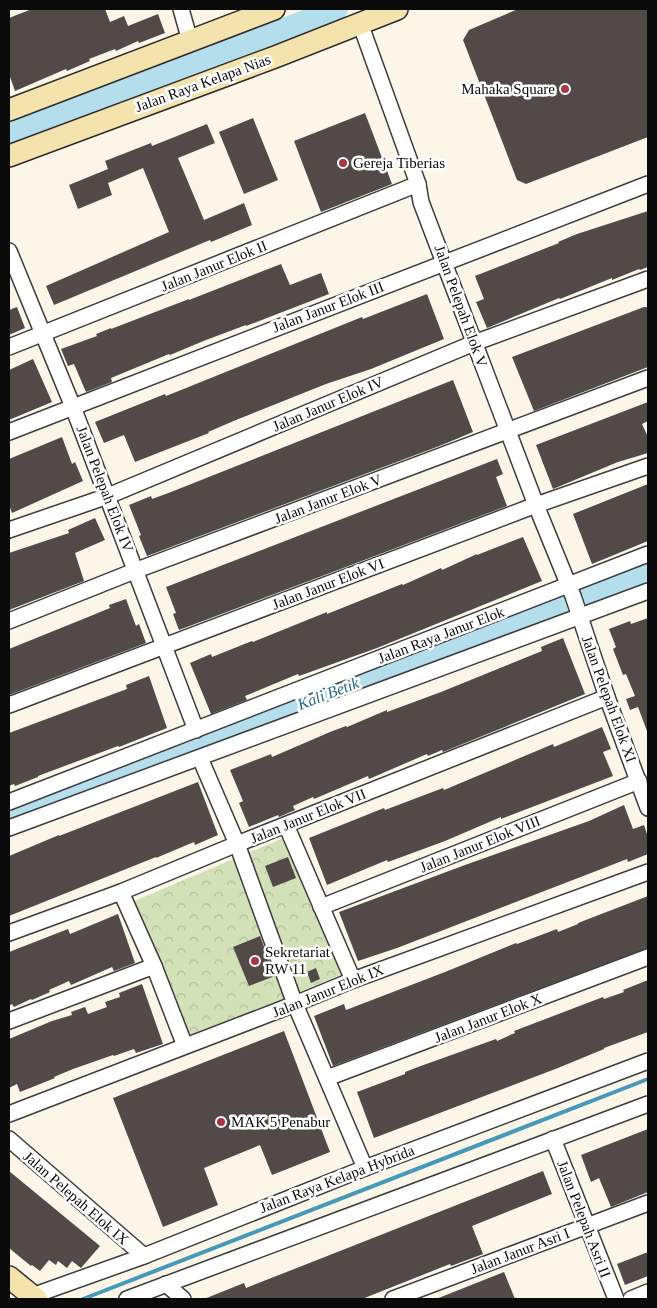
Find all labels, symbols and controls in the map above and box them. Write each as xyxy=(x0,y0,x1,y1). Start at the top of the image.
street label: Jalan Raya Kelapa Nias xyxy=(133,51,273,115)
place label: Mahaka Square xyxy=(461,81,555,97)
marker: Mahaka Square xyxy=(559,83,571,95)
place label: Gereja Tiberias xyxy=(353,155,445,171)
marker: Gereja Tiberias xyxy=(337,157,349,169)
street label: Jalan Janur Elok II xyxy=(159,237,269,295)
street label: Jalan Pelepah Elok V xyxy=(432,243,491,369)
street label: Jalan Janur Elok III xyxy=(270,278,386,336)
street label: Jalan Janur Elok IV xyxy=(270,373,386,435)
street label: Jalan Pelepah Elok IV xyxy=(74,424,136,554)
street label: Jalan Janur Elok V xyxy=(272,471,384,527)
street label: Jalan Janur Elok VI xyxy=(270,555,386,613)
street label: Jalan Raya Janur Elok xyxy=(376,603,507,666)
street label: Jalan Pelepah Elok XI xyxy=(579,633,639,765)
water label: Kali Betik xyxy=(294,674,362,713)
street label: Jalan Janur Elok VII xyxy=(248,785,368,847)
street label: Jalan Janur Elok VIII xyxy=(417,813,543,875)
place label: Sekretariat RW 11 xyxy=(265,944,331,977)
marker: Sekretariat RW 11 xyxy=(249,955,261,967)
street label: Jalan Janur Elok IX xyxy=(270,961,386,1021)
street label: Jalan Janur Elok X xyxy=(432,990,544,1046)
place label: MAK 5 Penabur xyxy=(231,1114,330,1130)
marker: MAK 5 Penabur xyxy=(215,1116,227,1128)
street label: Jalan Raya Kelapa Hybrida xyxy=(257,1142,417,1216)
street label: Jalan Pelepah Elok IX xyxy=(20,1148,132,1248)
street label: Jalan Pelepah Asri II xyxy=(554,1158,614,1280)
street label: Jalan Janur Asri I xyxy=(468,1225,572,1277)

